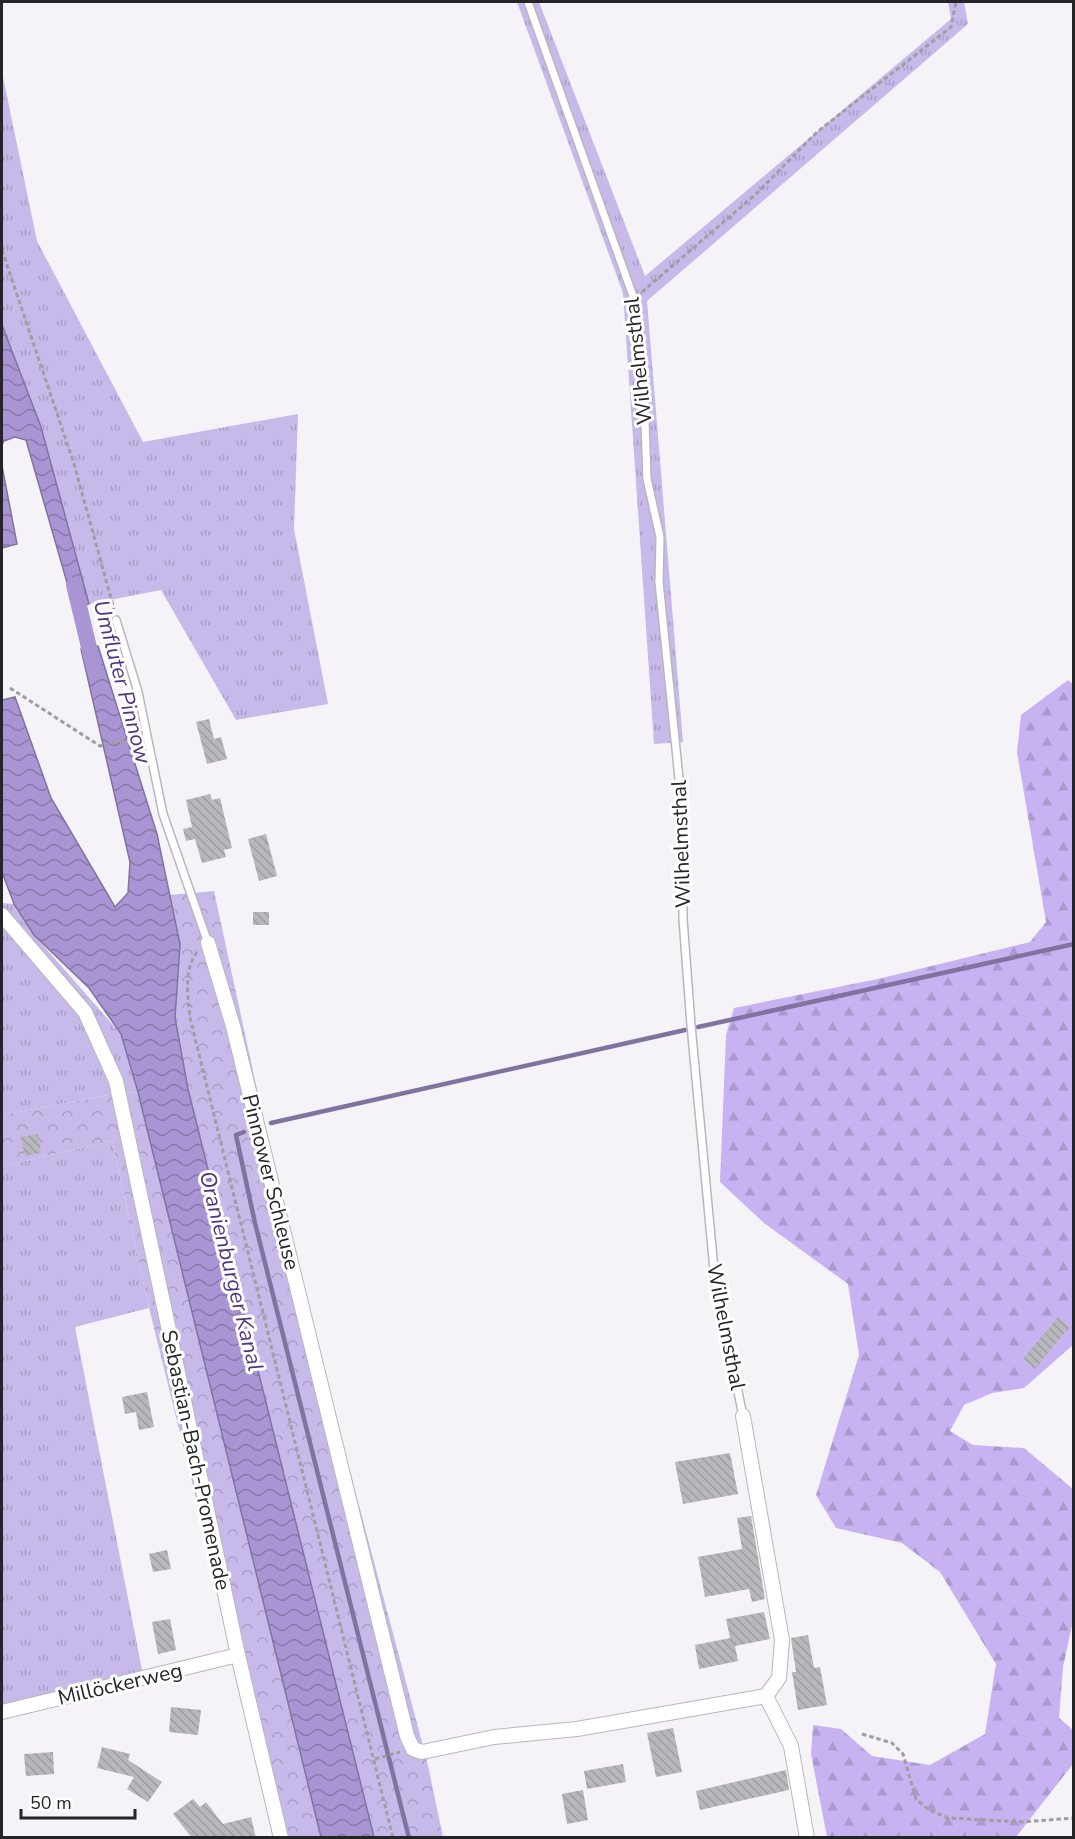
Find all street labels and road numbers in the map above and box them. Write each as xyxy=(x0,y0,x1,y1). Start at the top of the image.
street label: Wilhelmsthal xyxy=(617,295,659,426)
street label: Wilhelmsthal xyxy=(665,779,697,909)
street label: Pinnower Schleuse xyxy=(236,1091,306,1273)
street label: Wilhelmsthal xyxy=(700,1261,752,1393)
street label: Sebastian-Bach-Promenade xyxy=(155,1327,237,1593)
street label: Millöckerweg xyxy=(55,1656,185,1712)

